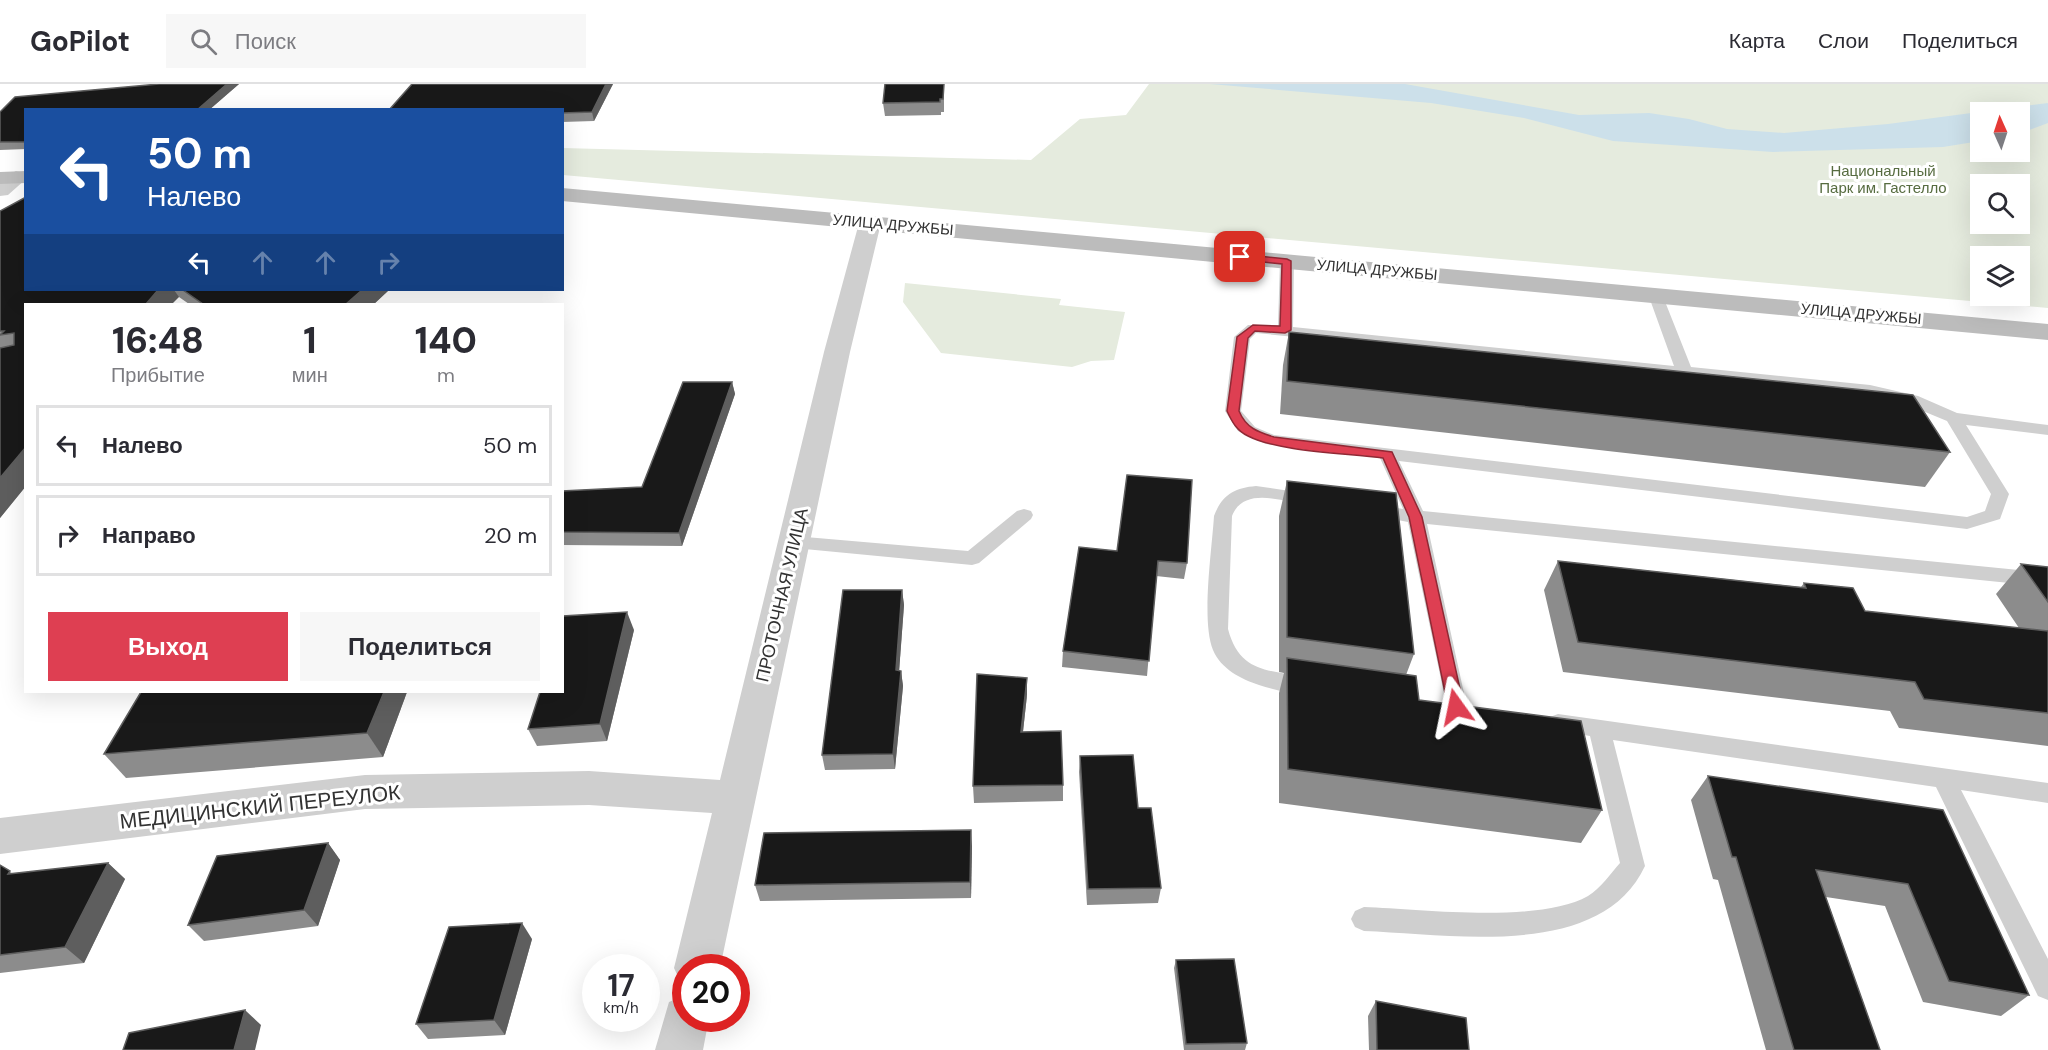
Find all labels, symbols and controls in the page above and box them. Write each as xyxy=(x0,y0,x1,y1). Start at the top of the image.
search box xyxy=(166,14,586,68)
text: GoPilot xyxy=(30,23,130,60)
icon: search xyxy=(187,25,220,58)
text: Поиск xyxy=(235,27,296,56)
text: Карта xyxy=(1729,27,1785,55)
text: Слои xyxy=(1818,27,1869,55)
text: Поделиться xyxy=(1902,27,2018,55)
north arrow xyxy=(1970,102,2030,162)
map controls xyxy=(1970,102,2030,306)
text: 50 m xyxy=(147,126,252,181)
icon: left xyxy=(48,132,126,210)
park label: Национальный Парк им. Гастелло xyxy=(1819,161,1947,198)
button: search xyxy=(1970,174,2030,234)
text: Налево xyxy=(147,179,241,214)
street label: УЛИЦА ДРУЖБЫ xyxy=(832,210,954,240)
pin xyxy=(1214,231,1265,282)
icon: arrive xyxy=(1223,240,1256,273)
icon: left xyxy=(183,246,216,279)
icon: ahead xyxy=(246,246,279,279)
icon: ahead xyxy=(309,246,342,279)
icon: right xyxy=(372,246,405,279)
button: layers xyxy=(1970,246,2030,306)
street label: УЛИЦА ДРУЖБЫ xyxy=(1316,255,1438,285)
street label: УЛИЦА ДРУЖБЫ xyxy=(1800,299,1922,329)
text: 16:48 xyxy=(112,317,204,364)
text: 1 xyxy=(303,317,316,364)
text: 140 xyxy=(415,317,477,364)
text: Прибытие xyxy=(111,362,205,388)
text: мин xyxy=(292,362,328,388)
text: m xyxy=(437,362,455,388)
icon: left xyxy=(51,429,84,462)
text: Налево xyxy=(102,431,183,460)
text: 50 m xyxy=(483,431,537,460)
street label: ПРОТОЧНАЯ УЛИЦА xyxy=(750,506,814,684)
icon: right xyxy=(51,519,84,552)
text: Направо xyxy=(102,521,196,550)
text: 20 m xyxy=(484,521,537,550)
button: Выход xyxy=(48,612,288,681)
button: Поделиться xyxy=(300,612,540,681)
position arrow xyxy=(1424,675,1488,739)
street label: МЕДИЦИНСКИЙ ПЕРЕУЛОК xyxy=(118,778,402,836)
speed limit sign: 20 xyxy=(672,954,750,1032)
text: 17 xyxy=(607,966,635,1005)
text: km/h xyxy=(603,998,639,1018)

